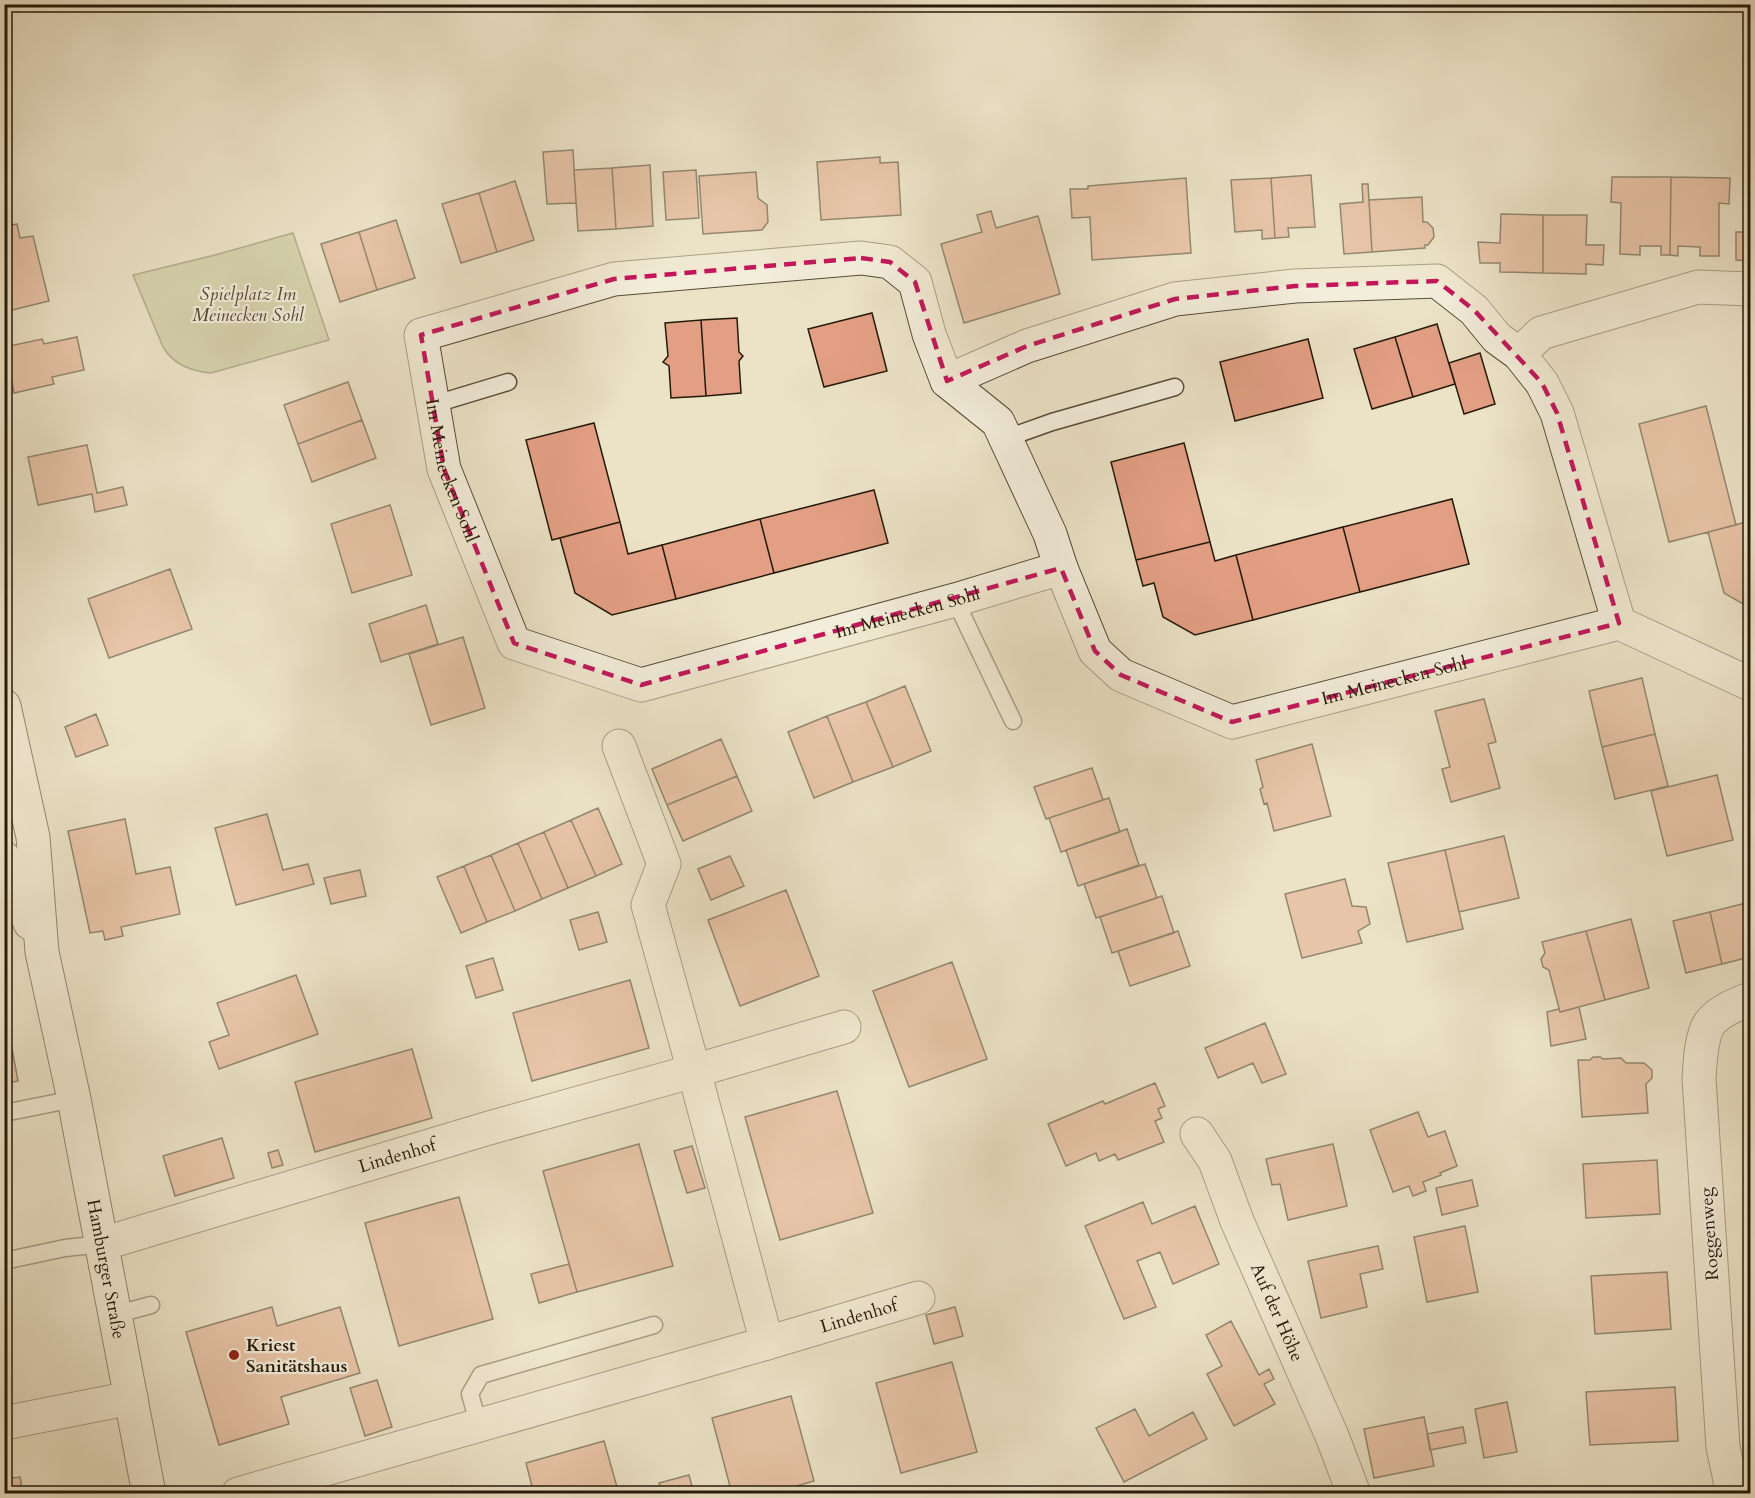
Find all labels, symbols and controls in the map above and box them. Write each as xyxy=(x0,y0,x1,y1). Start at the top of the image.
park label: Spielplatz Im Meinecken Sohl xyxy=(192,282,305,328)
street label: Im Meinecken Sohl xyxy=(419,397,484,547)
street label: Im Meinecken Sohl xyxy=(832,581,983,645)
street label: Im Meinecken Sohl xyxy=(1319,650,1470,712)
street label: Lindenhof xyxy=(356,1132,442,1179)
street label: Roggenweg xyxy=(1694,1186,1725,1281)
street label: Hamburger Straße xyxy=(80,1197,131,1341)
street label: Auf der Höhe xyxy=(1244,1259,1309,1365)
street label: Lindenhof xyxy=(817,1292,904,1339)
place label: Kriest Sanitätshaus xyxy=(246,1333,347,1379)
marker: Kriest Sanitätshaus xyxy=(227,1348,241,1362)

